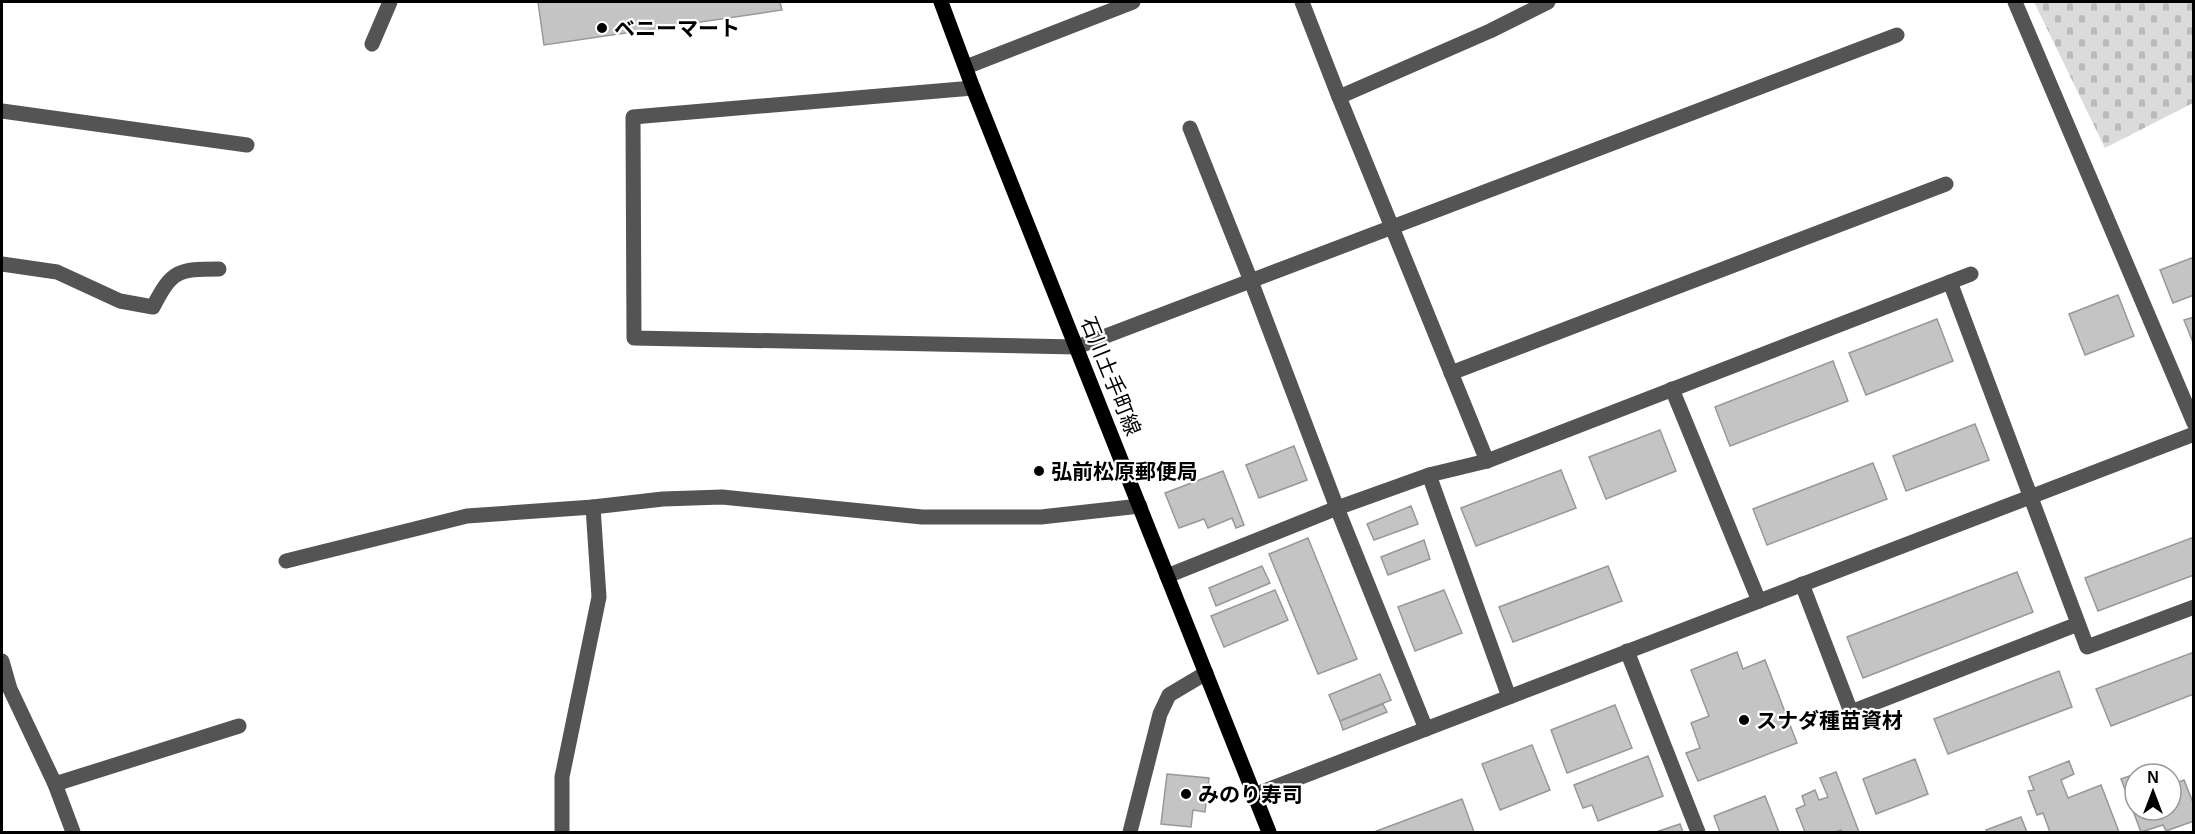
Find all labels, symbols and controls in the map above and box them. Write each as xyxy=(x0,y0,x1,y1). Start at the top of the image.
place label: ベニーマート xyxy=(614,17,740,40)
marker: ベニーマート xyxy=(595,21,609,35)
street label: 石川土手町線 xyxy=(1077,313,1145,439)
place label: 弘前松原郵便局 xyxy=(1051,460,1198,483)
marker: 弘前松原郵便局 xyxy=(1032,464,1046,478)
place label: スナダ種苗資材 xyxy=(1756,709,1903,732)
marker: スナダ種苗資材 xyxy=(1737,713,1751,727)
north arrow xyxy=(2123,762,2183,822)
text: N xyxy=(2147,769,2159,786)
place label: みのり寿司 xyxy=(1198,783,1303,806)
marker: みのり寿司 xyxy=(1179,787,1193,801)

